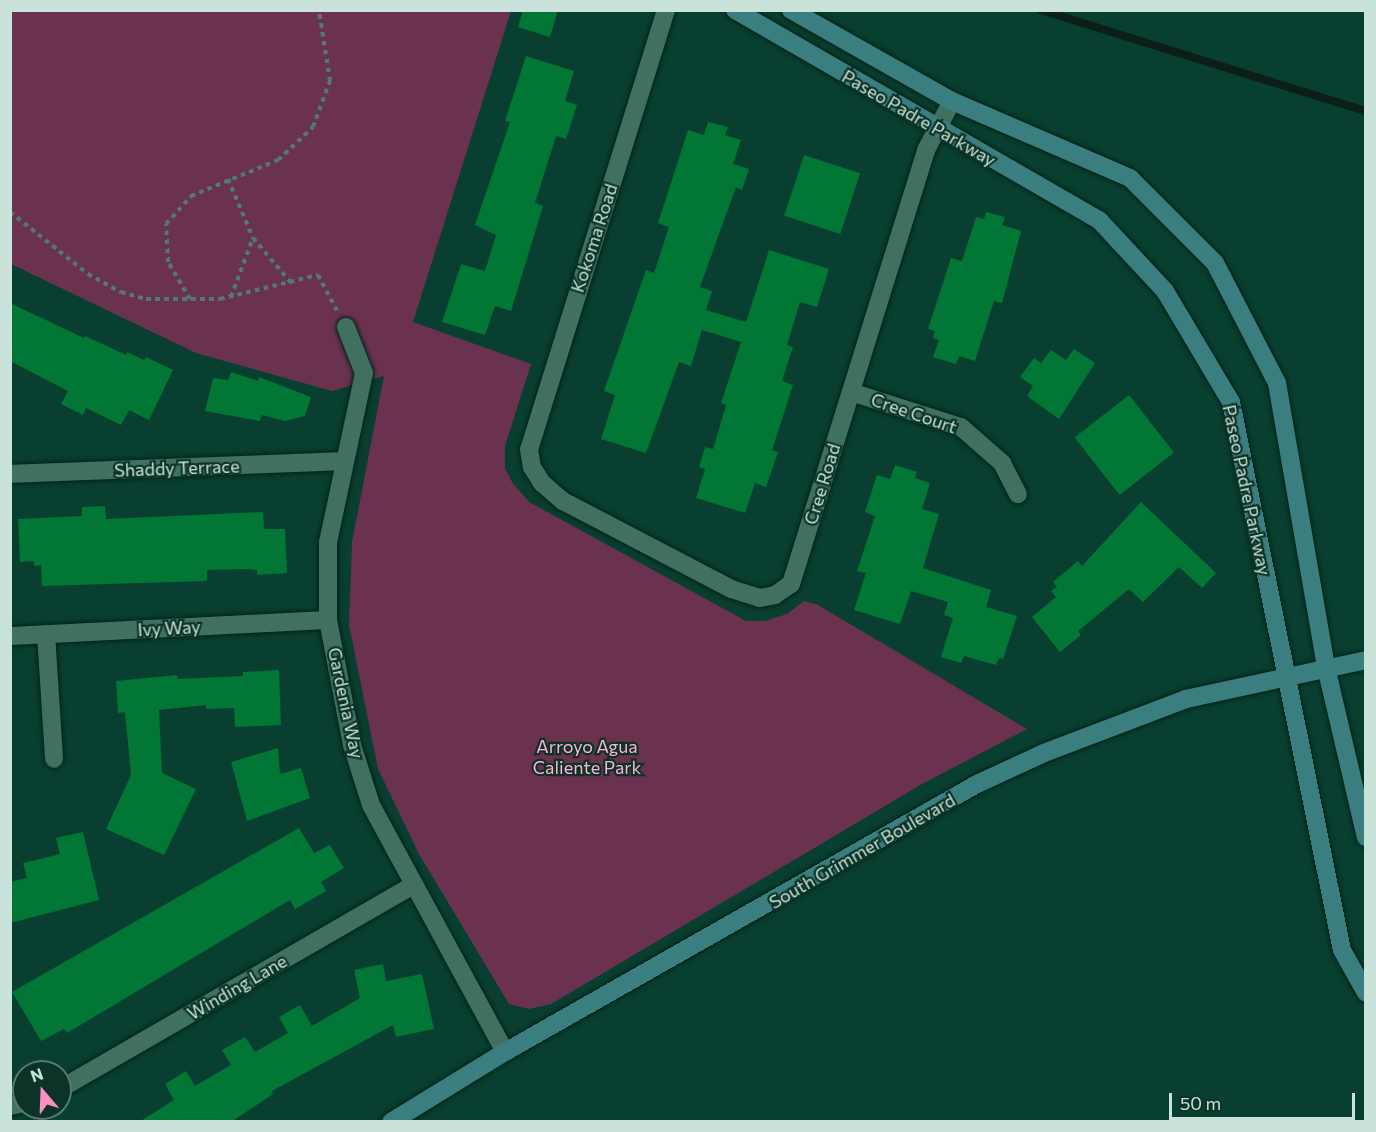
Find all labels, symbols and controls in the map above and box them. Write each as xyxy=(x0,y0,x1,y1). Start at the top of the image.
street label: Paseo Padre Parkway xyxy=(838,65,1000,171)
street label: Kokoma Road xyxy=(566,181,622,295)
street label: Cree Court xyxy=(868,388,960,438)
street label: Paseo Padre Parkway xyxy=(1218,403,1276,577)
street label: Cree Road xyxy=(799,441,845,527)
street label: Shaddy Terrace xyxy=(114,455,240,481)
street label: Ivy Way xyxy=(137,616,201,640)
street label: Gardenia Way xyxy=(324,645,368,761)
park label: Arroyo Agua Caliente Park xyxy=(533,736,641,778)
street label: South Grimmer Boulevard xyxy=(765,789,959,913)
street label: Winding Lane xyxy=(183,950,291,1024)
north arrow xyxy=(12,1060,72,1120)
text: N xyxy=(28,1063,45,1085)
scale bar xyxy=(1172,1081,1358,1119)
text: 50 m xyxy=(1180,1092,1221,1114)

